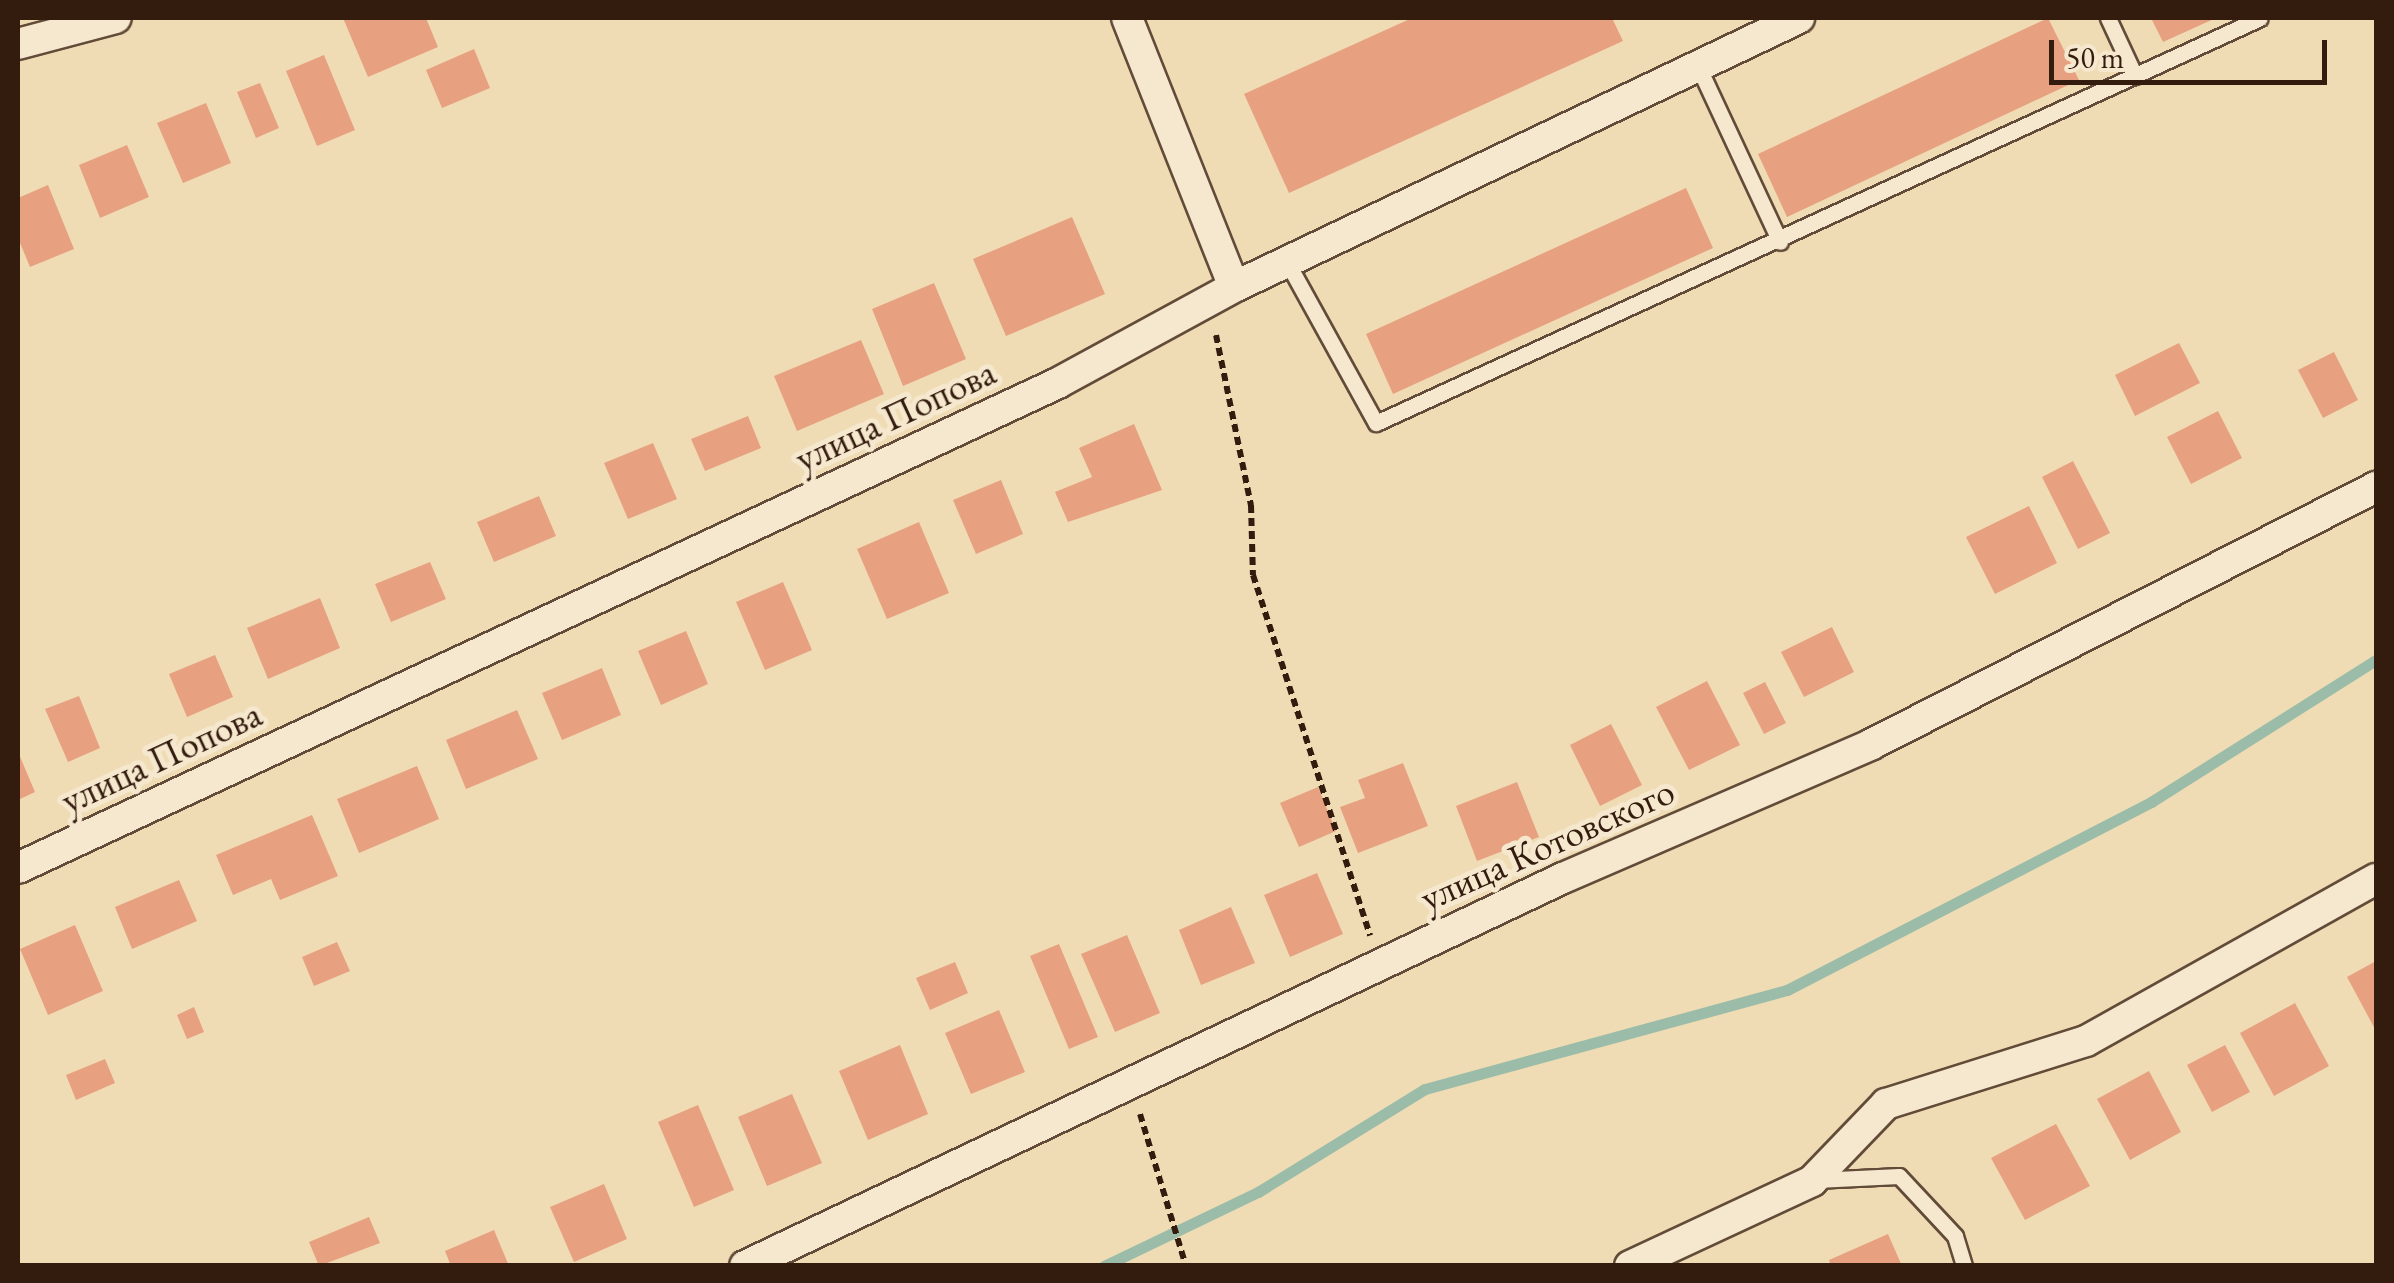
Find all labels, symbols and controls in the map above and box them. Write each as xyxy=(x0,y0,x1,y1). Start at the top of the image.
scale bar xyxy=(2054,20,2332,82)
text: 50 m xyxy=(2066,38,2124,77)
street label: улица Попова xyxy=(788,349,1002,481)
street label: улица Попова xyxy=(54,691,268,823)
street label: улица Котовского xyxy=(1413,768,1681,920)

